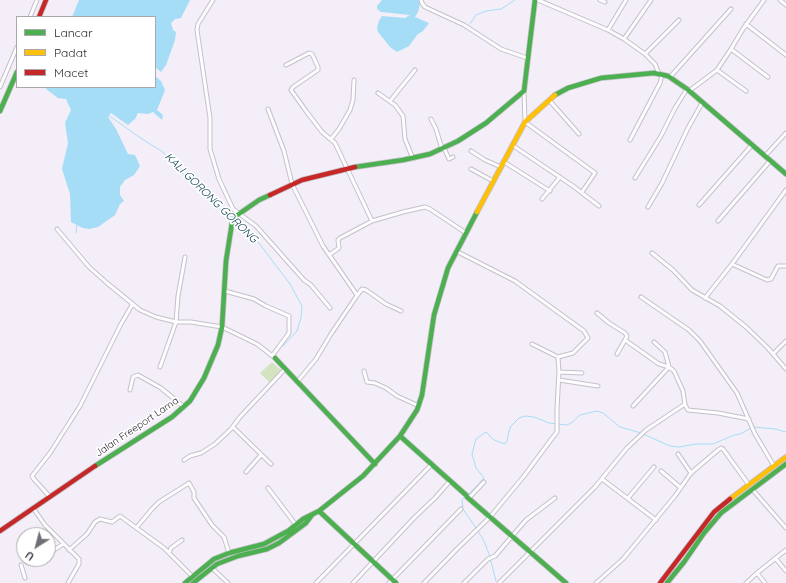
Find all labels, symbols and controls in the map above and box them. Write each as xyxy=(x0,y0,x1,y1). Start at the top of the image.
legend xyxy=(16,16,156,88)
text: Lancar xyxy=(54,25,93,40)
text: Padat xyxy=(54,45,87,60)
text: Macet xyxy=(54,65,88,80)
water label: KALI GORONG GORONG xyxy=(162,150,260,246)
street label: Jalan Freeport Lama xyxy=(93,395,181,459)
north arrow xyxy=(16,527,56,567)
text: U xyxy=(22,548,37,564)

